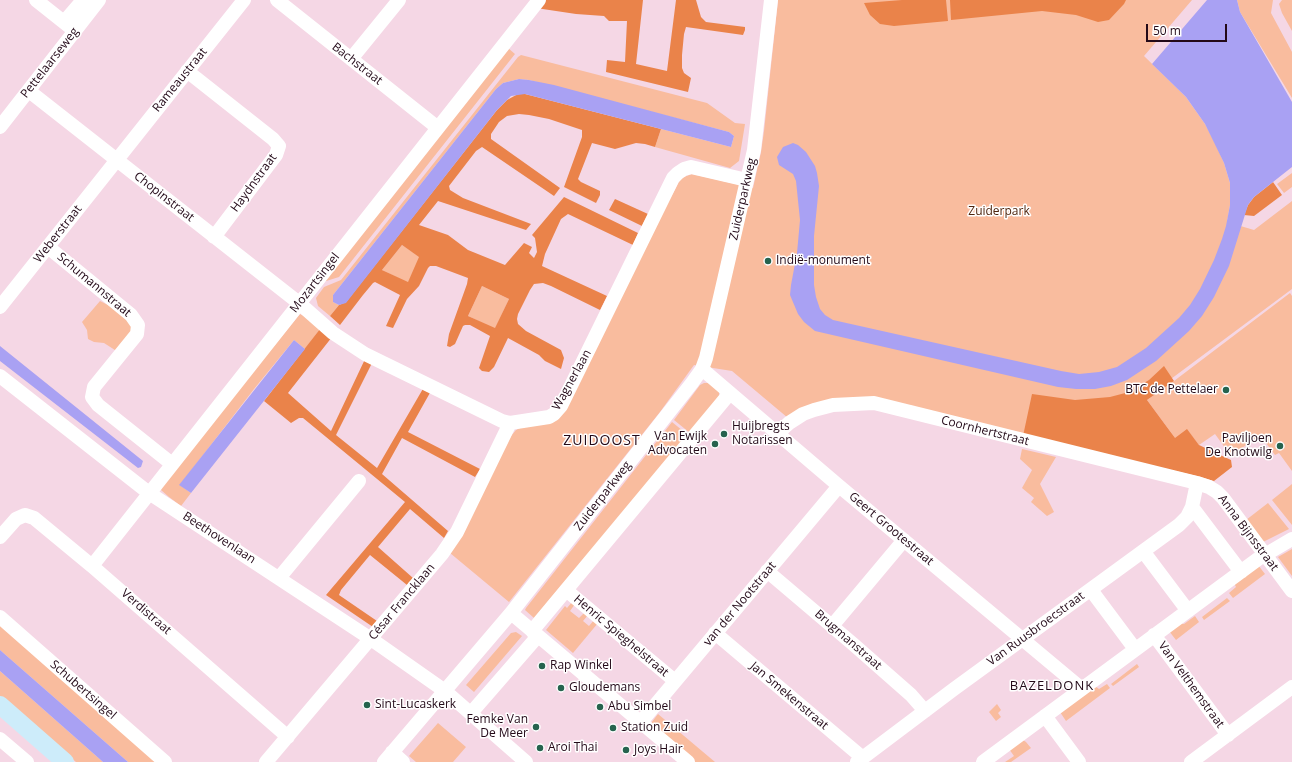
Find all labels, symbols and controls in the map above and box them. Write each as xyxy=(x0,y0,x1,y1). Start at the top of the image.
scale bar xyxy=(1148,16,1229,42)
text: 50 m xyxy=(1153,22,1181,39)
street label: Pettelaarseweg xyxy=(18,25,82,101)
street label: Bachstraat xyxy=(329,40,385,88)
street label: Rameaustraat xyxy=(150,45,210,115)
street label: Haydnstraat xyxy=(228,151,280,215)
street label: Zuiderparkweg xyxy=(727,156,759,242)
street label: Chopinstraat xyxy=(131,169,197,225)
street label: Weberstraat xyxy=(31,202,85,266)
park label: Zuiderpark xyxy=(968,205,1030,219)
street label: Schumannstraat xyxy=(54,250,134,320)
street label: Mozartsingel xyxy=(287,250,343,316)
place label: Indië-monument xyxy=(776,254,870,268)
marker: Indië-monument xyxy=(763,256,773,266)
street label: Wagnerlaan xyxy=(549,347,595,413)
place label: BTC de Pettelaer xyxy=(1125,383,1218,397)
marker: BTC de Pettelaer xyxy=(1221,385,1231,395)
street label: Coornhertstraat xyxy=(940,413,1030,449)
place label: Huijbregts Notarissen xyxy=(732,420,793,448)
marker: Huijbregts Notarissen xyxy=(719,429,729,439)
place label: Van Ewijk Advocaten xyxy=(648,430,707,458)
place label: Paviljoen De Knotwilg xyxy=(1205,432,1272,460)
district label: ZUIDOOST xyxy=(563,433,641,449)
marker: Van Ewijk Advocaten xyxy=(710,439,720,449)
marker: Paviljoen De Knotwilg xyxy=(1275,441,1285,451)
street label: Zuiderparkweg xyxy=(571,458,635,534)
street label: Geert Grootestraat xyxy=(846,489,936,569)
street label: Anna Bijnsstraat xyxy=(1215,492,1281,574)
street label: Beethovenlaan xyxy=(180,509,258,567)
street label: van der Nootstraat xyxy=(701,559,779,649)
street label: César Francklaan xyxy=(366,561,438,643)
street label: Verdistraat xyxy=(118,586,174,638)
street label: Van Ruusbroecstraat xyxy=(985,589,1087,669)
street label: Henric Spieghelstraat xyxy=(571,592,671,680)
street label: Brugmanstraat xyxy=(812,607,884,673)
street label: Van Velthemstraat xyxy=(1155,639,1227,731)
street label: Schubertsingel xyxy=(47,657,119,723)
place label: Rap Winkel xyxy=(550,659,612,673)
street label: Jan Smekenstraat xyxy=(747,659,831,733)
marker: Rap Winkel xyxy=(537,661,547,671)
district label: BAZELDONK xyxy=(1010,678,1094,694)
place label: Gloudemans xyxy=(569,681,640,695)
marker: Gloudemans xyxy=(556,683,566,693)
place label: Sint-Lucaskerk xyxy=(375,698,456,712)
marker: Sint-Lucaskerk xyxy=(362,700,372,710)
place label: Abu Simbel xyxy=(608,700,671,714)
marker: Abu Simbel xyxy=(595,702,605,712)
place label: Femke Van De Meer xyxy=(467,713,528,741)
place label: Station Zuid xyxy=(621,721,688,735)
marker: Femke Van De Meer xyxy=(531,722,541,732)
marker: Station Zuid xyxy=(608,723,618,733)
place label: Aroi Thai xyxy=(548,741,598,755)
marker: Aroi Thai xyxy=(535,743,545,753)
place label: Joys Hair xyxy=(634,743,683,757)
marker: Joys Hair xyxy=(621,745,631,755)

